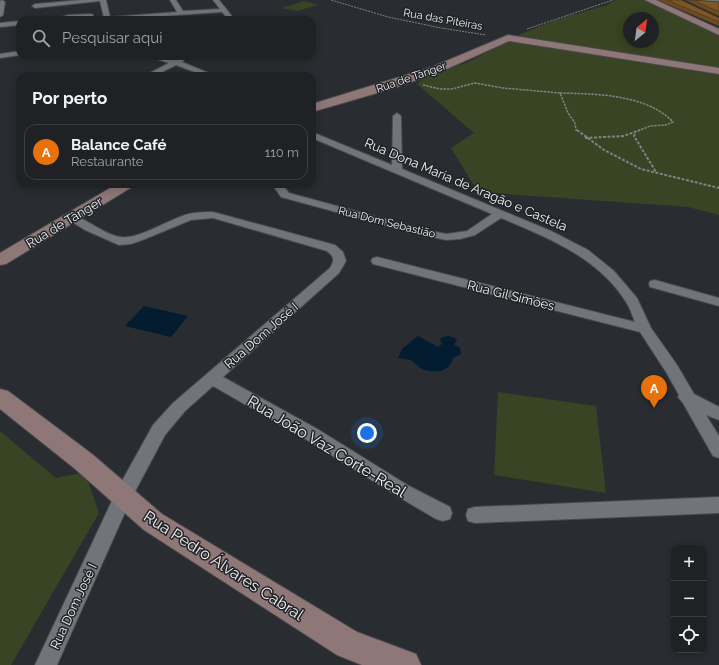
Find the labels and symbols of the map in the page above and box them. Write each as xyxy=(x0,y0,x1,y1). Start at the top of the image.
street label: Rua das Piteiras xyxy=(402,6,484,33)
north arrow xyxy=(623,12,659,48)
street label: Rua de Tânger xyxy=(374,59,448,96)
street label: Rua Dona Maria de Aragão e Castela xyxy=(362,135,569,234)
street label: Rua de Tânger xyxy=(23,193,106,251)
street label: Rua Dom Sebastião xyxy=(337,204,437,241)
street label: Rua Gil Simões xyxy=(466,277,556,314)
street label: Rua Dom José I xyxy=(221,299,301,371)
pin: A xyxy=(641,375,667,408)
street label: Rua João Vaz Corte-Real xyxy=(244,391,410,502)
your location xyxy=(357,423,377,443)
street label: Rua Pedro Álvares Cabral xyxy=(140,506,308,625)
street label: Rua Dom José I xyxy=(47,561,100,651)

